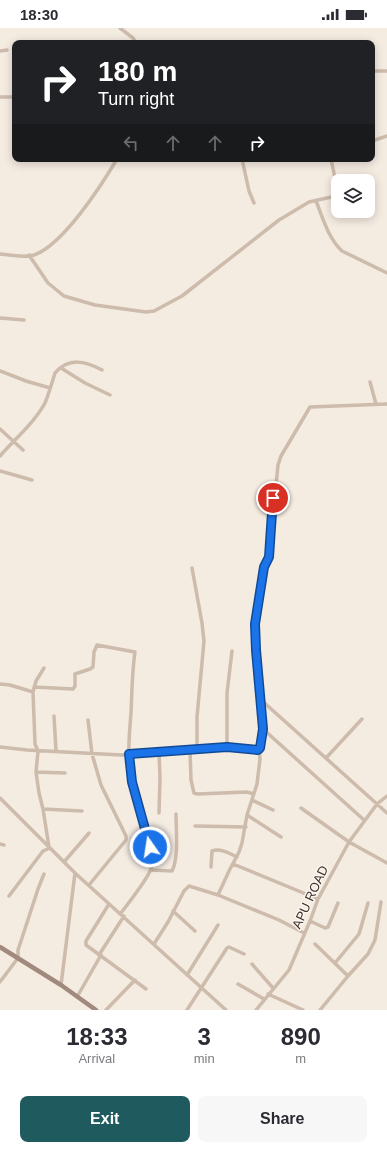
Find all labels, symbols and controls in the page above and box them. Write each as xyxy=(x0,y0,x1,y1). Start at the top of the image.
text: 18:30 xyxy=(20,6,58,23)
icon: right xyxy=(32,56,84,108)
text: 180 m xyxy=(98,56,177,87)
text: Turn right xyxy=(98,89,174,109)
icon: left xyxy=(120,132,142,154)
icon: ahead xyxy=(162,132,184,154)
icon: ahead xyxy=(204,132,226,154)
icon: right xyxy=(246,132,268,154)
map controls xyxy=(331,174,375,218)
button: layers xyxy=(331,174,375,218)
pin xyxy=(256,481,290,515)
icon: arrive xyxy=(262,487,284,509)
position arrow xyxy=(129,826,171,868)
street label: APU ROAD xyxy=(289,863,331,931)
text: 18:33 xyxy=(66,1023,128,1050)
text: 3 xyxy=(197,1023,211,1050)
text: 890 xyxy=(281,1023,321,1050)
text: Arrival xyxy=(78,1051,115,1066)
text: min xyxy=(194,1051,215,1066)
text: m xyxy=(295,1051,306,1066)
button: Exit xyxy=(20,1096,190,1142)
button: Share xyxy=(198,1096,367,1142)

